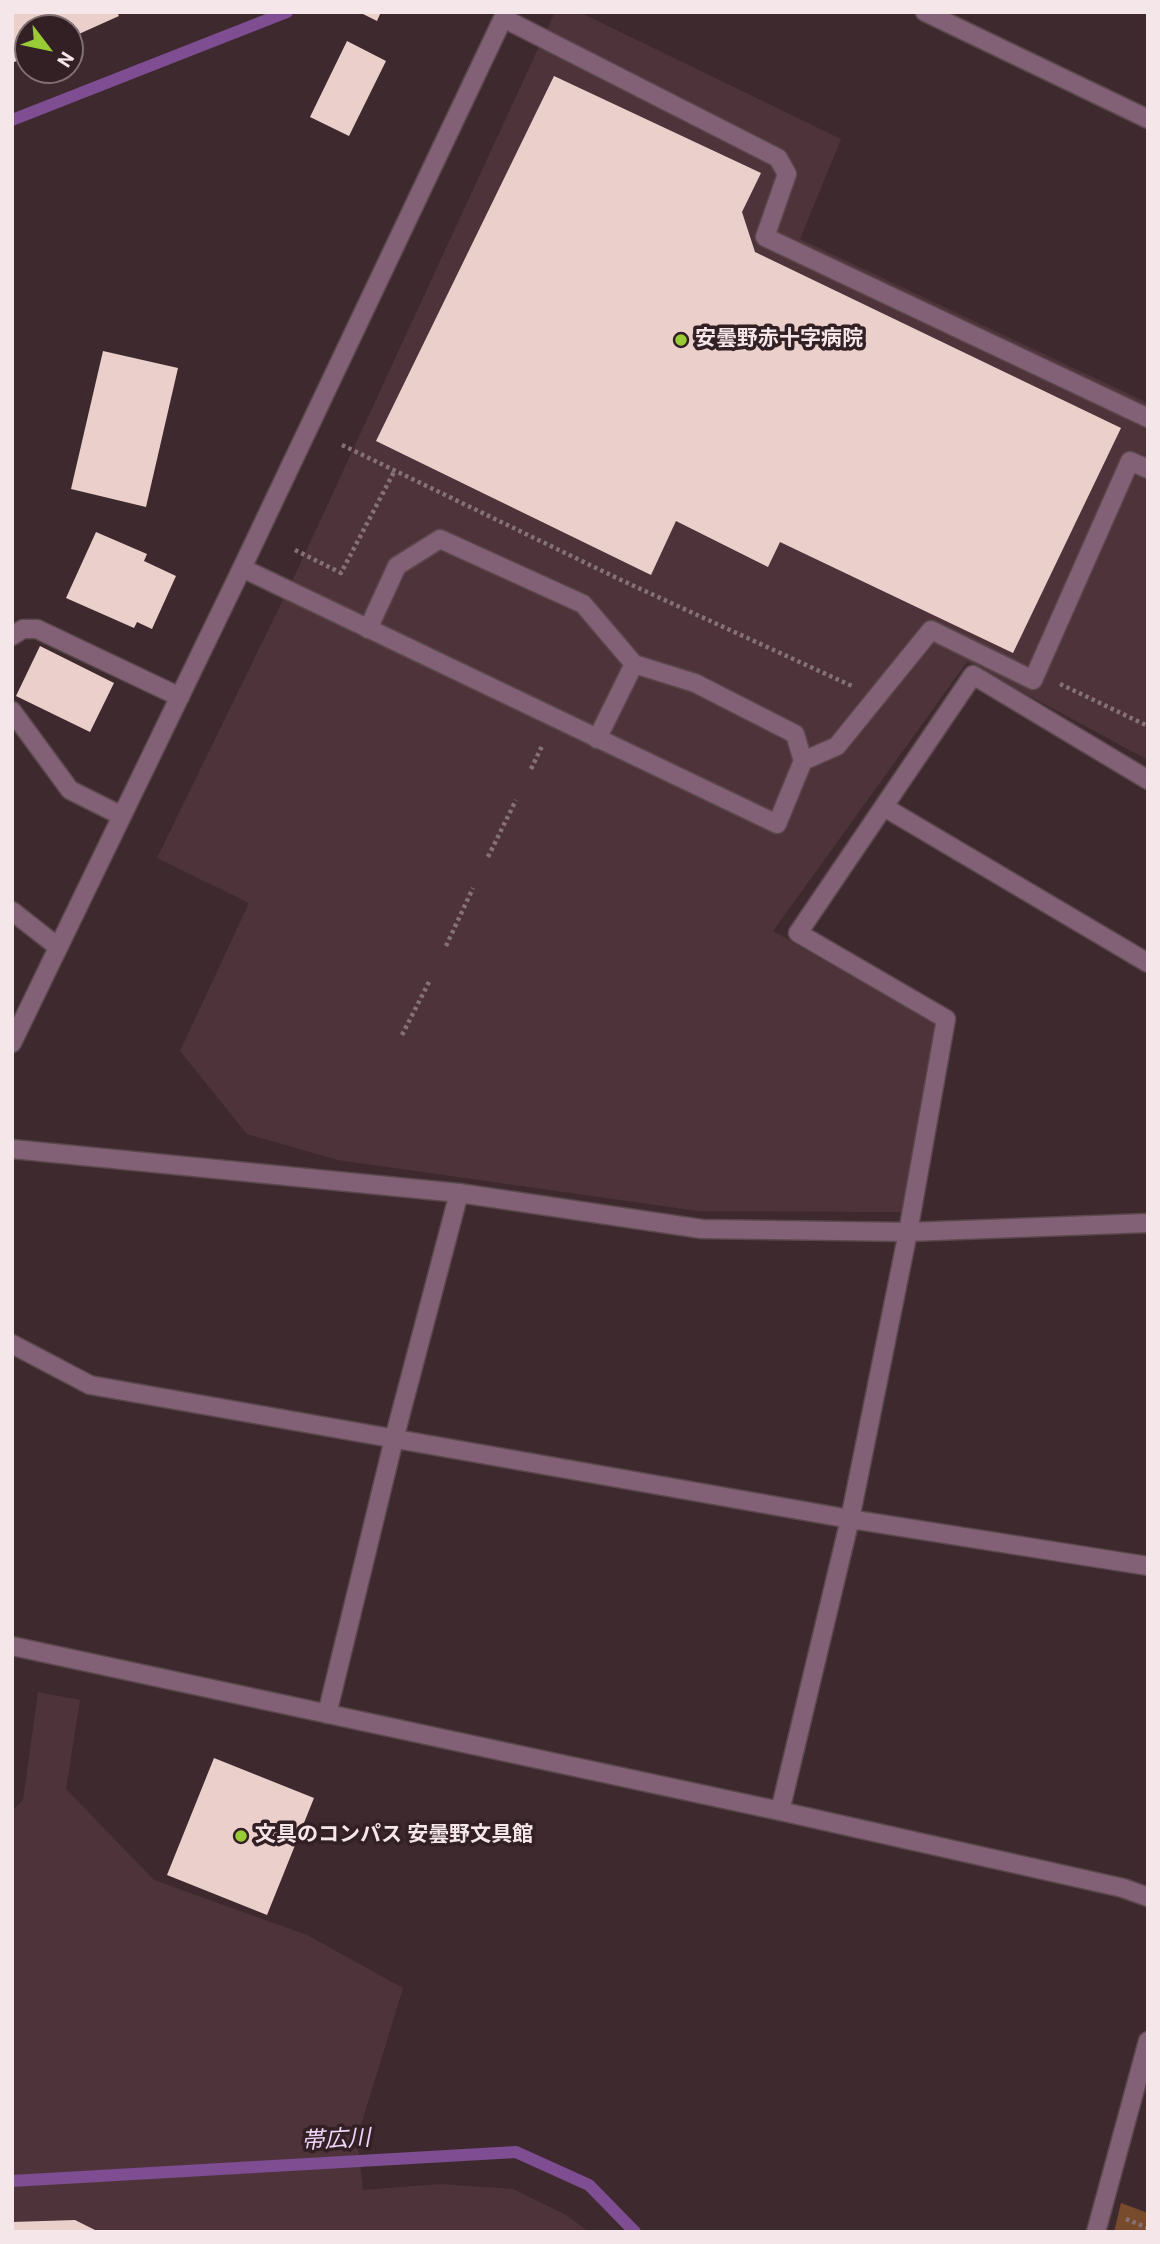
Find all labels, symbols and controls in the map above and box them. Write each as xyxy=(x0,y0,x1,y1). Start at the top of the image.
north arrow xyxy=(14,14,84,84)
text: N xyxy=(52,48,79,71)
place label: 安曇野赤十字病院 xyxy=(695,327,863,353)
marker: 安曇野赤十字病院 xyxy=(673,332,689,348)
place label: 文具のコンパス 安曇野文具館 xyxy=(255,1823,533,1849)
marker: 文具のコンパス 安曇野文具館 xyxy=(233,1828,249,1844)
water label: 帯広川 xyxy=(301,2125,371,2157)

